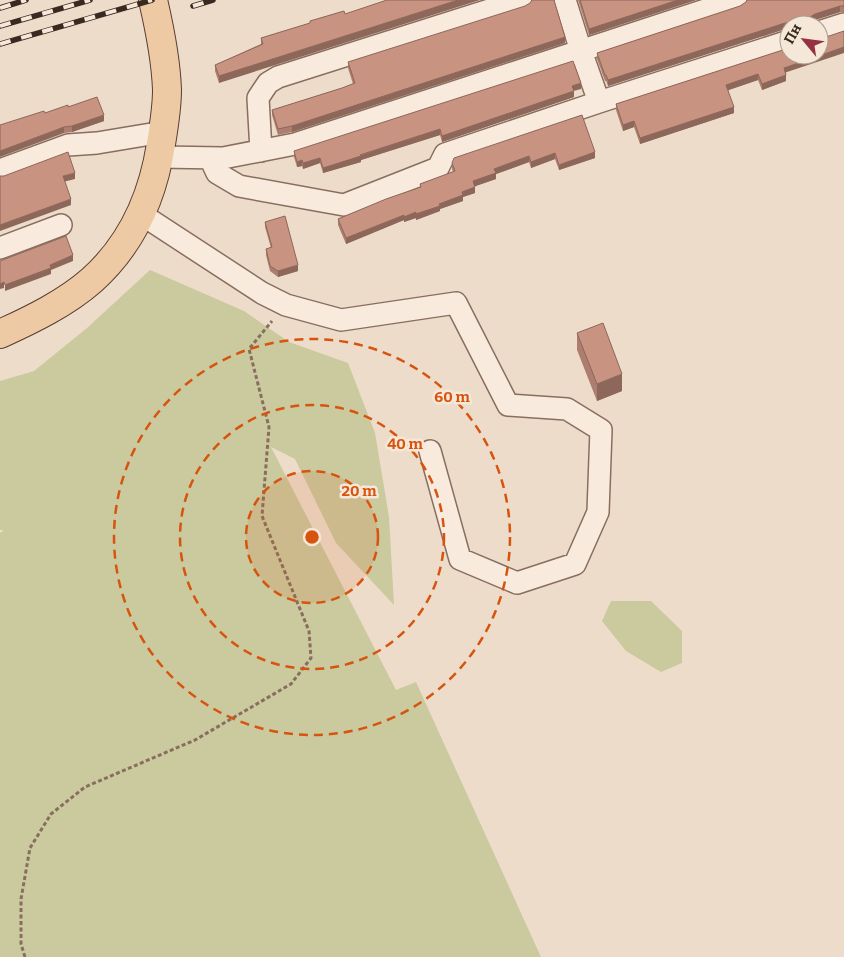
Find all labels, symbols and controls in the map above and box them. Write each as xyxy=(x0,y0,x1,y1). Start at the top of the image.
north arrow xyxy=(779,15,829,65)
text: Пн xyxy=(781,21,805,47)
text: 60 m xyxy=(434,388,470,406)
text: 40 m xyxy=(387,435,424,453)
text: 20 m xyxy=(342,482,377,500)
centre of rings xyxy=(303,528,321,546)

